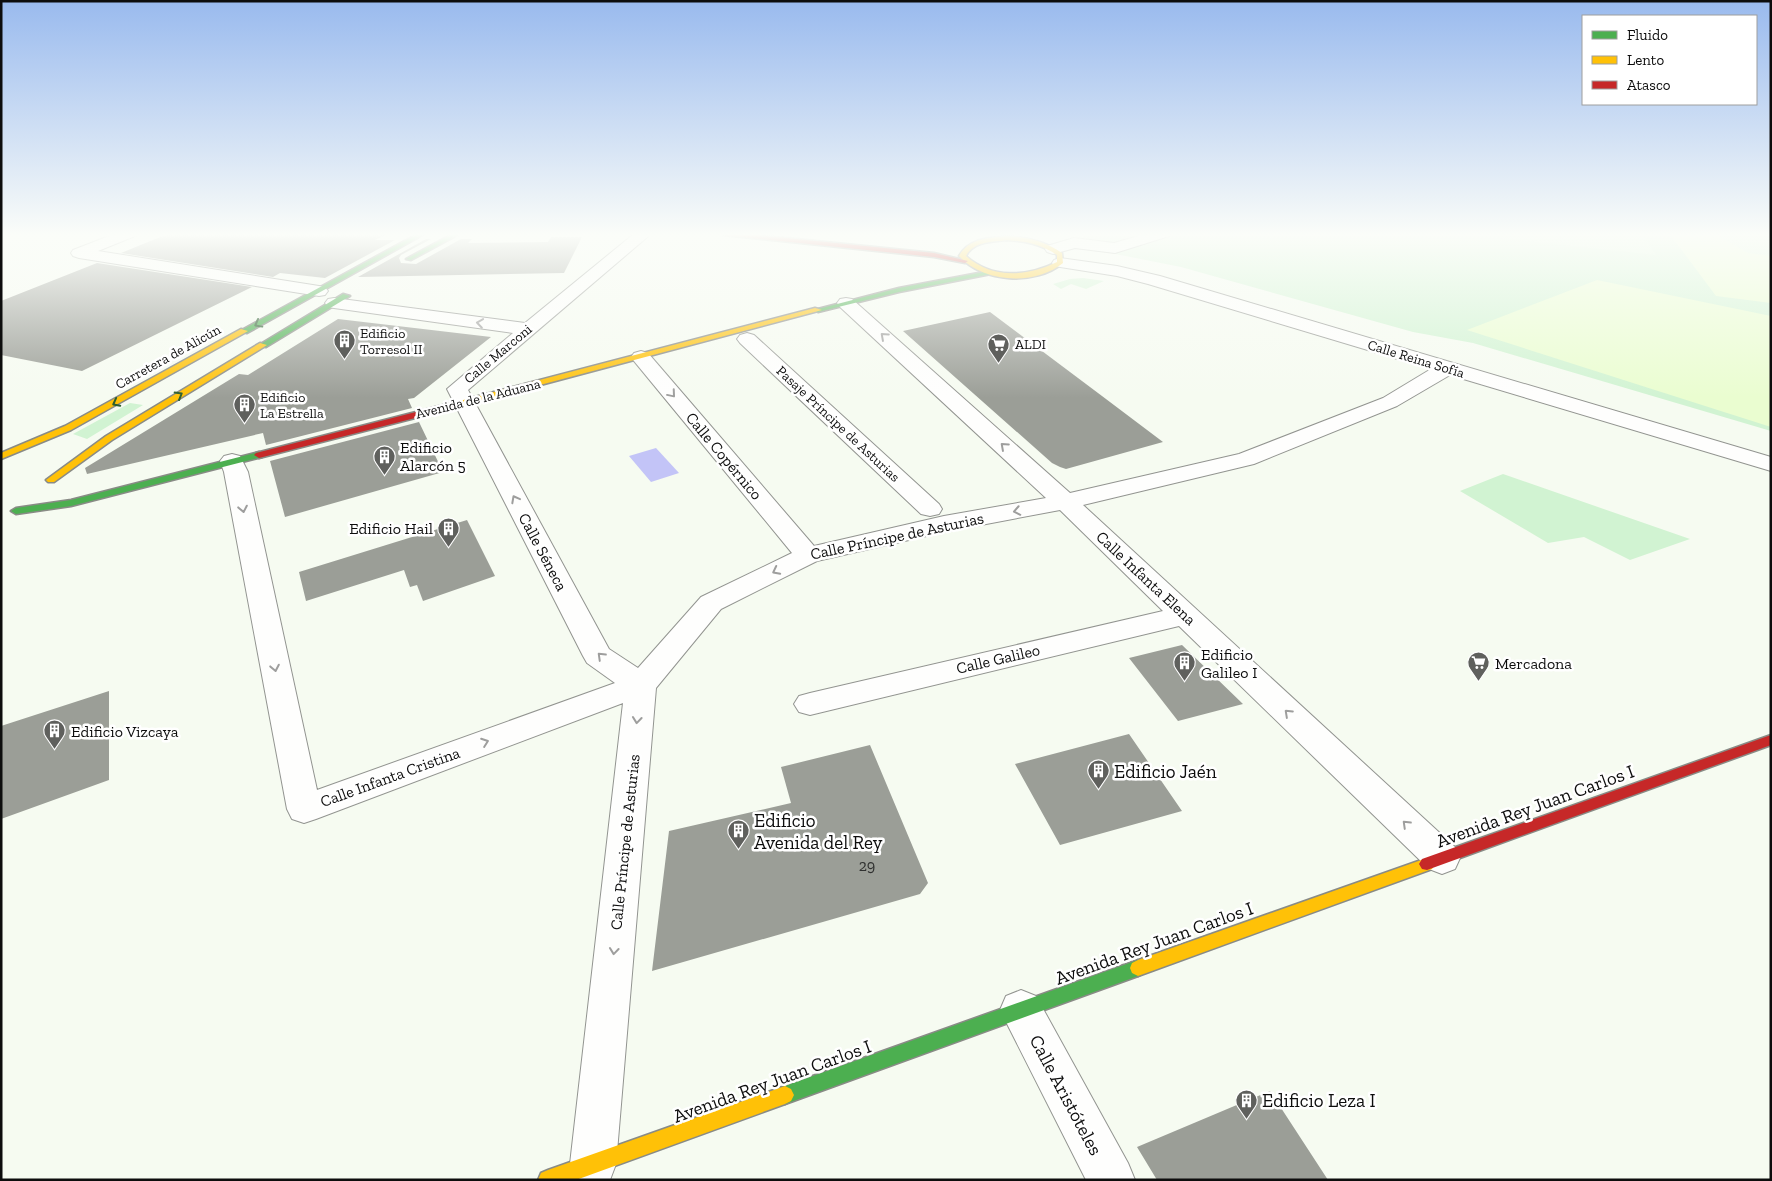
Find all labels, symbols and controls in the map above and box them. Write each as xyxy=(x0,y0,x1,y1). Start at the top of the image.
legend xyxy=(1582,15,1757,105)
text: Fluido xyxy=(1627,26,1668,44)
text: Lento xyxy=(1627,51,1664,69)
text: Atasco xyxy=(1627,76,1671,94)
one-way arrow xyxy=(255,318,264,328)
one-way arrow xyxy=(476,318,484,329)
street label: Carretera de Alicún xyxy=(112,321,224,393)
street label: Calle Marconi xyxy=(461,321,535,387)
place label: Edificio Torresol II xyxy=(360,325,423,358)
building icon: Edificio Torresol II xyxy=(332,329,356,360)
supermarket icon: ALDI xyxy=(987,332,1011,363)
one-way arrow xyxy=(881,333,890,342)
place label: ALDI xyxy=(1015,336,1046,353)
street label: Calle Reina Sofía xyxy=(1365,336,1467,382)
street label: Pasaje Príncipe de Asturias xyxy=(773,362,903,486)
street label: Avenida de la Aduana xyxy=(414,375,542,423)
one-way arrow xyxy=(666,388,675,397)
place label: Edificio La Estrella xyxy=(260,389,324,422)
one-way arrow xyxy=(173,391,182,401)
building icon: Edificio La Estrella xyxy=(232,393,256,424)
one-way arrow xyxy=(112,396,121,406)
street label: Calle Copérnico xyxy=(682,408,766,504)
place label: Edificio Alarcón 5 xyxy=(400,438,466,475)
one-way arrow xyxy=(1000,443,1009,452)
building icon: Edificio Alarcón 5 xyxy=(372,444,396,475)
one-way arrow xyxy=(511,496,521,505)
one-way arrow xyxy=(237,504,248,513)
one-way arrow xyxy=(1013,505,1022,515)
street label: Calle Príncipe de Asturias xyxy=(809,508,985,564)
street label: Calle Séneca xyxy=(515,510,572,594)
building icon: Edificio Hail xyxy=(437,516,461,547)
place label: Edificio Hail xyxy=(349,519,433,538)
street label: Calle Infanta Elena xyxy=(1092,527,1200,629)
one-way arrow xyxy=(772,565,781,575)
street label: Calle Galileo xyxy=(954,640,1042,678)
place label: Edificio Galileo I xyxy=(1201,645,1257,682)
building icon: Edificio Galileo I xyxy=(1173,651,1197,682)
supermarket icon: Mercadona xyxy=(1467,651,1491,682)
one-way arrow xyxy=(598,653,607,662)
place label: Mercadona xyxy=(1495,654,1572,673)
one-way arrow xyxy=(270,664,280,672)
one-way arrow xyxy=(1285,710,1294,719)
one-way arrow xyxy=(632,716,643,724)
building icon: Edificio Vizcaya xyxy=(43,719,67,750)
place label: Edificio Vizcaya xyxy=(71,722,179,741)
one-way arrow xyxy=(481,738,489,748)
street label: Calle Infanta Cristina xyxy=(318,743,463,811)
street label: Calle Príncipe de Asturias xyxy=(606,753,644,931)
building icon: Edificio Jaén xyxy=(1086,759,1110,790)
street label: Avenida Rey Juan Carlos I xyxy=(1433,759,1637,853)
place label: Edificio Jaén xyxy=(1114,760,1217,783)
place label: Edificio Avenida del Rey xyxy=(754,809,883,854)
building icon: Edificio Avenida del Rey xyxy=(726,819,750,850)
one-way arrow xyxy=(1403,821,1412,830)
house number: 29 xyxy=(859,856,875,875)
street label: Avenida Rey Juan Carlos I xyxy=(1052,896,1256,990)
one-way arrow xyxy=(609,947,620,955)
street label: Calle Aristóteles xyxy=(1025,1031,1107,1159)
street label: Avenida Rey Juan Carlos I xyxy=(670,1034,874,1128)
building icon: Edificio Leza I xyxy=(1234,1088,1258,1119)
place label: Edificio Leza I xyxy=(1262,1089,1376,1112)

